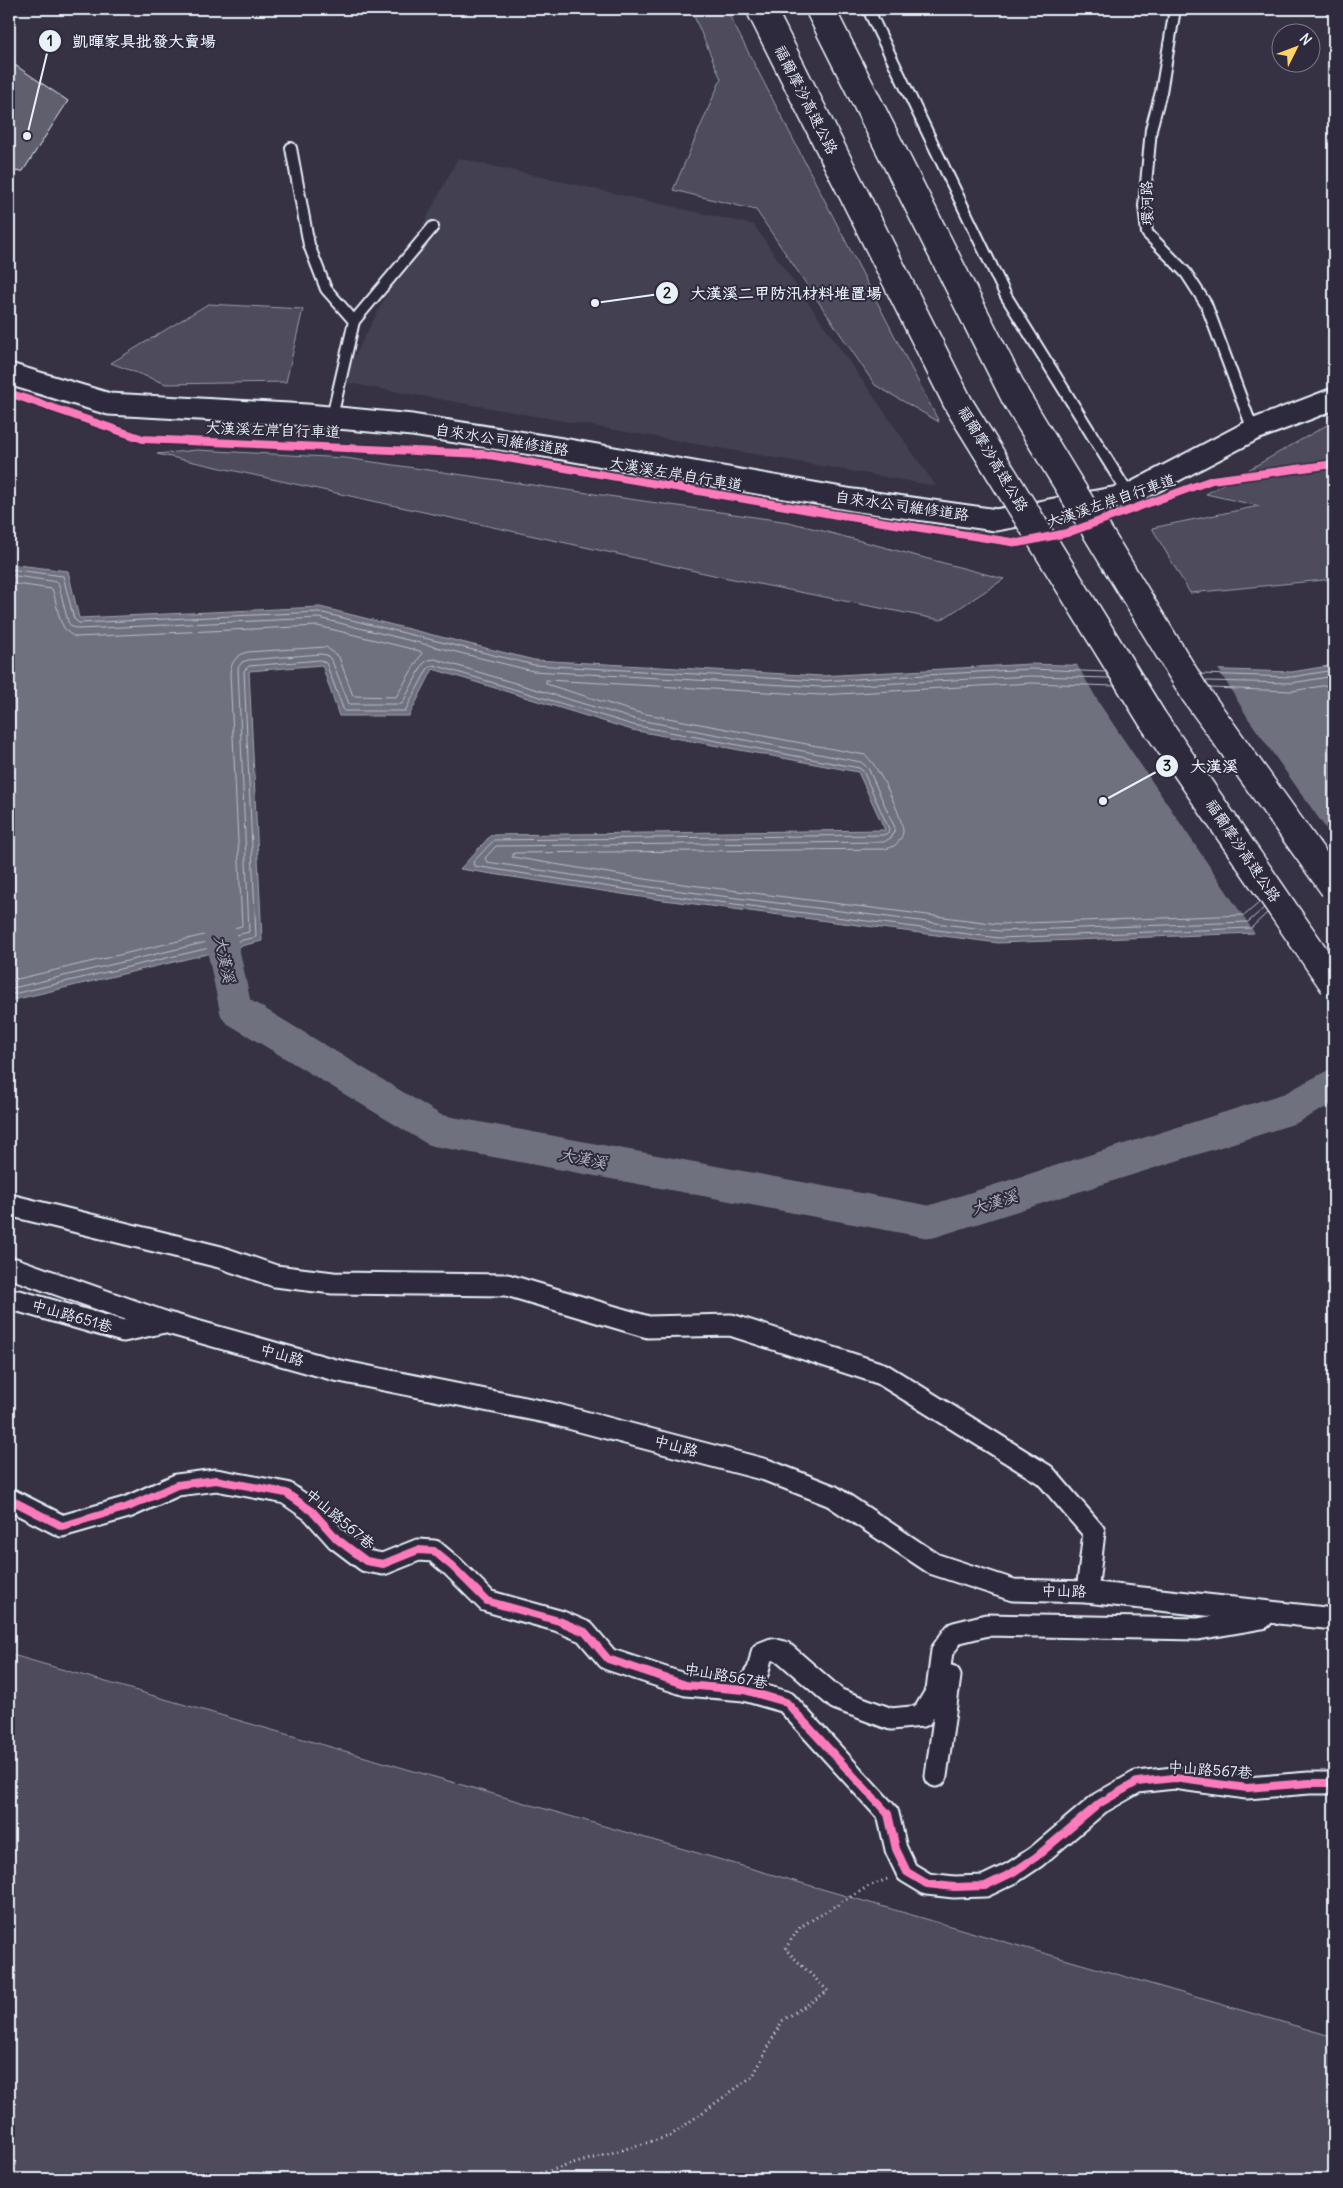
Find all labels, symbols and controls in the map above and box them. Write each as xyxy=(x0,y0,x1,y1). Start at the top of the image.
north arrow xyxy=(1270,22,1320,72)
callout: 凱暉家具批發大賣場 xyxy=(37,25,226,56)
text: N xyxy=(1296,30,1316,49)
text: 1 xyxy=(47,31,53,50)
text: 凱暉家具批發大賣場 xyxy=(72,31,216,51)
street label: 福爾摩沙高速公路 xyxy=(771,42,842,158)
street label: 環河路 xyxy=(1137,180,1156,226)
callout: 大漢溪二甲防汛材料堆置場 xyxy=(655,277,892,308)
text: 2 xyxy=(663,283,671,302)
text: 大漢溪二甲防汛材料堆置場 xyxy=(690,283,882,303)
street label: 福爾摩沙高速公路 xyxy=(954,402,1032,515)
street label: 大漢溪左岸自行車道 xyxy=(205,418,341,441)
street label: 自來水公司維修道路 xyxy=(434,420,570,459)
street label: 大漢溪左岸自行車道 xyxy=(608,452,744,495)
street label: 大漢溪左岸自行車道 xyxy=(1044,470,1178,531)
street label: 自來水公司維修道路 xyxy=(834,487,970,524)
callout: 大漢溪 xyxy=(1155,750,1248,781)
text: 3 xyxy=(1163,756,1171,775)
text: 大漢溪 xyxy=(1190,756,1238,776)
street label: 福爾摩沙高速公路 xyxy=(1202,796,1285,906)
water label: 大漢溪 xyxy=(210,933,240,986)
water label: 大漢溪 xyxy=(558,1144,609,1173)
water label: 大漢溪 xyxy=(968,1185,1021,1219)
street label: 中山路651巷 xyxy=(30,1295,115,1336)
street label: 中山路 xyxy=(258,1339,306,1370)
street label: 中山路 xyxy=(652,1431,700,1461)
street label: 中山路567巷 xyxy=(302,1484,379,1553)
street label: 中山路 xyxy=(1041,1580,1087,1601)
street label: 中山路567巷 xyxy=(683,1659,769,1692)
street label: 中山路567巷 xyxy=(1167,1757,1253,1782)

